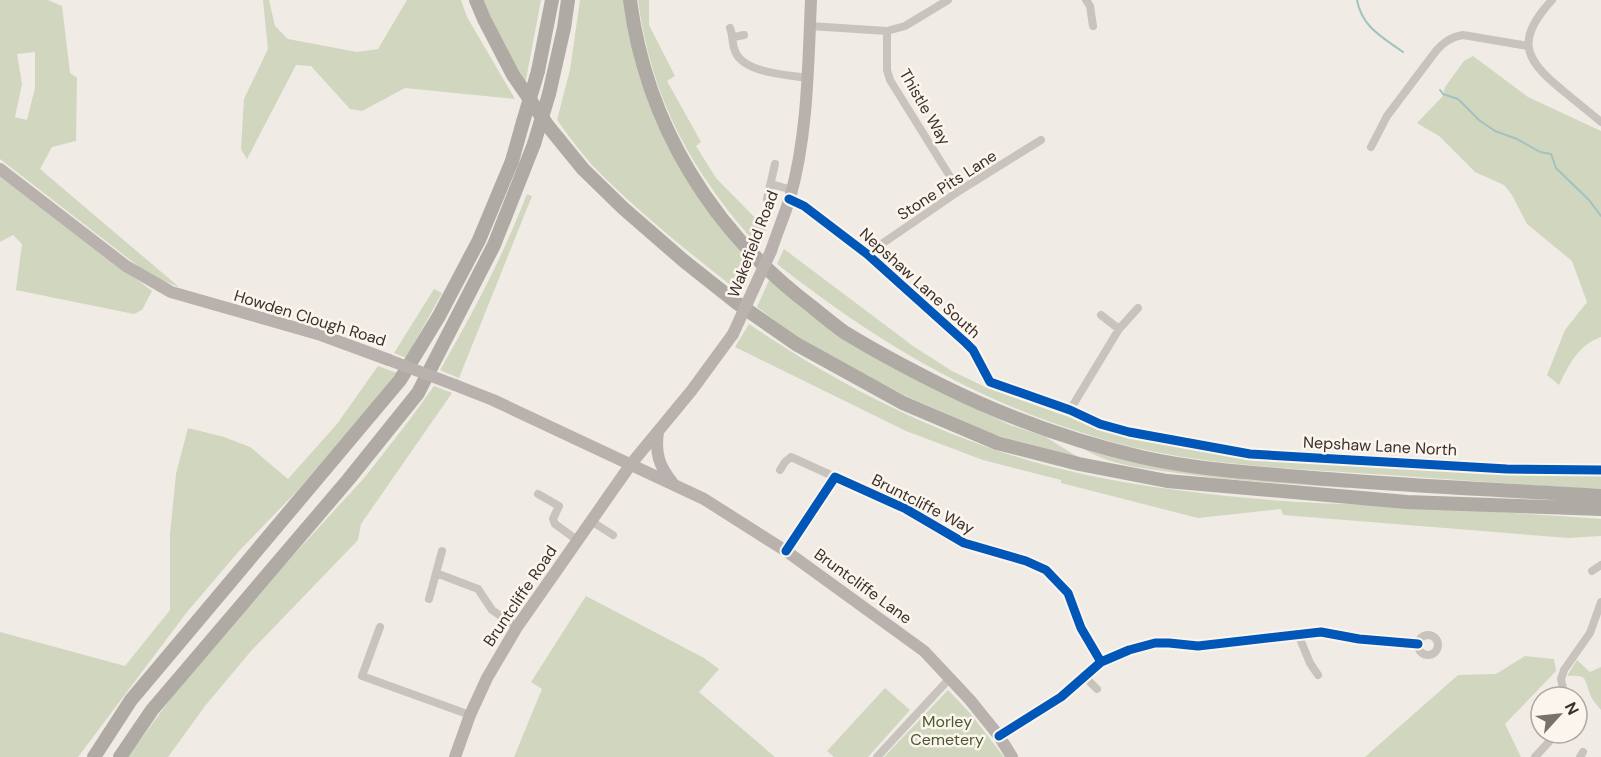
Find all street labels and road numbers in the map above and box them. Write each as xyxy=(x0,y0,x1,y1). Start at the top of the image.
street label: Thistle Way xyxy=(895,65,955,149)
street label: Stone Pits Lane xyxy=(893,145,1001,225)
street label: Wakefield Road xyxy=(723,187,783,301)
street label: Nepshaw Lane South xyxy=(855,223,985,343)
street label: Howden Clough Road xyxy=(231,285,389,351)
street label: Nepshaw Lane North xyxy=(1303,431,1457,461)
street label: Bruntcliffe Way xyxy=(868,469,978,539)
street label: Bruntcliffe Road xyxy=(478,541,562,651)
street label: Bruntcliffe Lane xyxy=(810,543,916,629)

